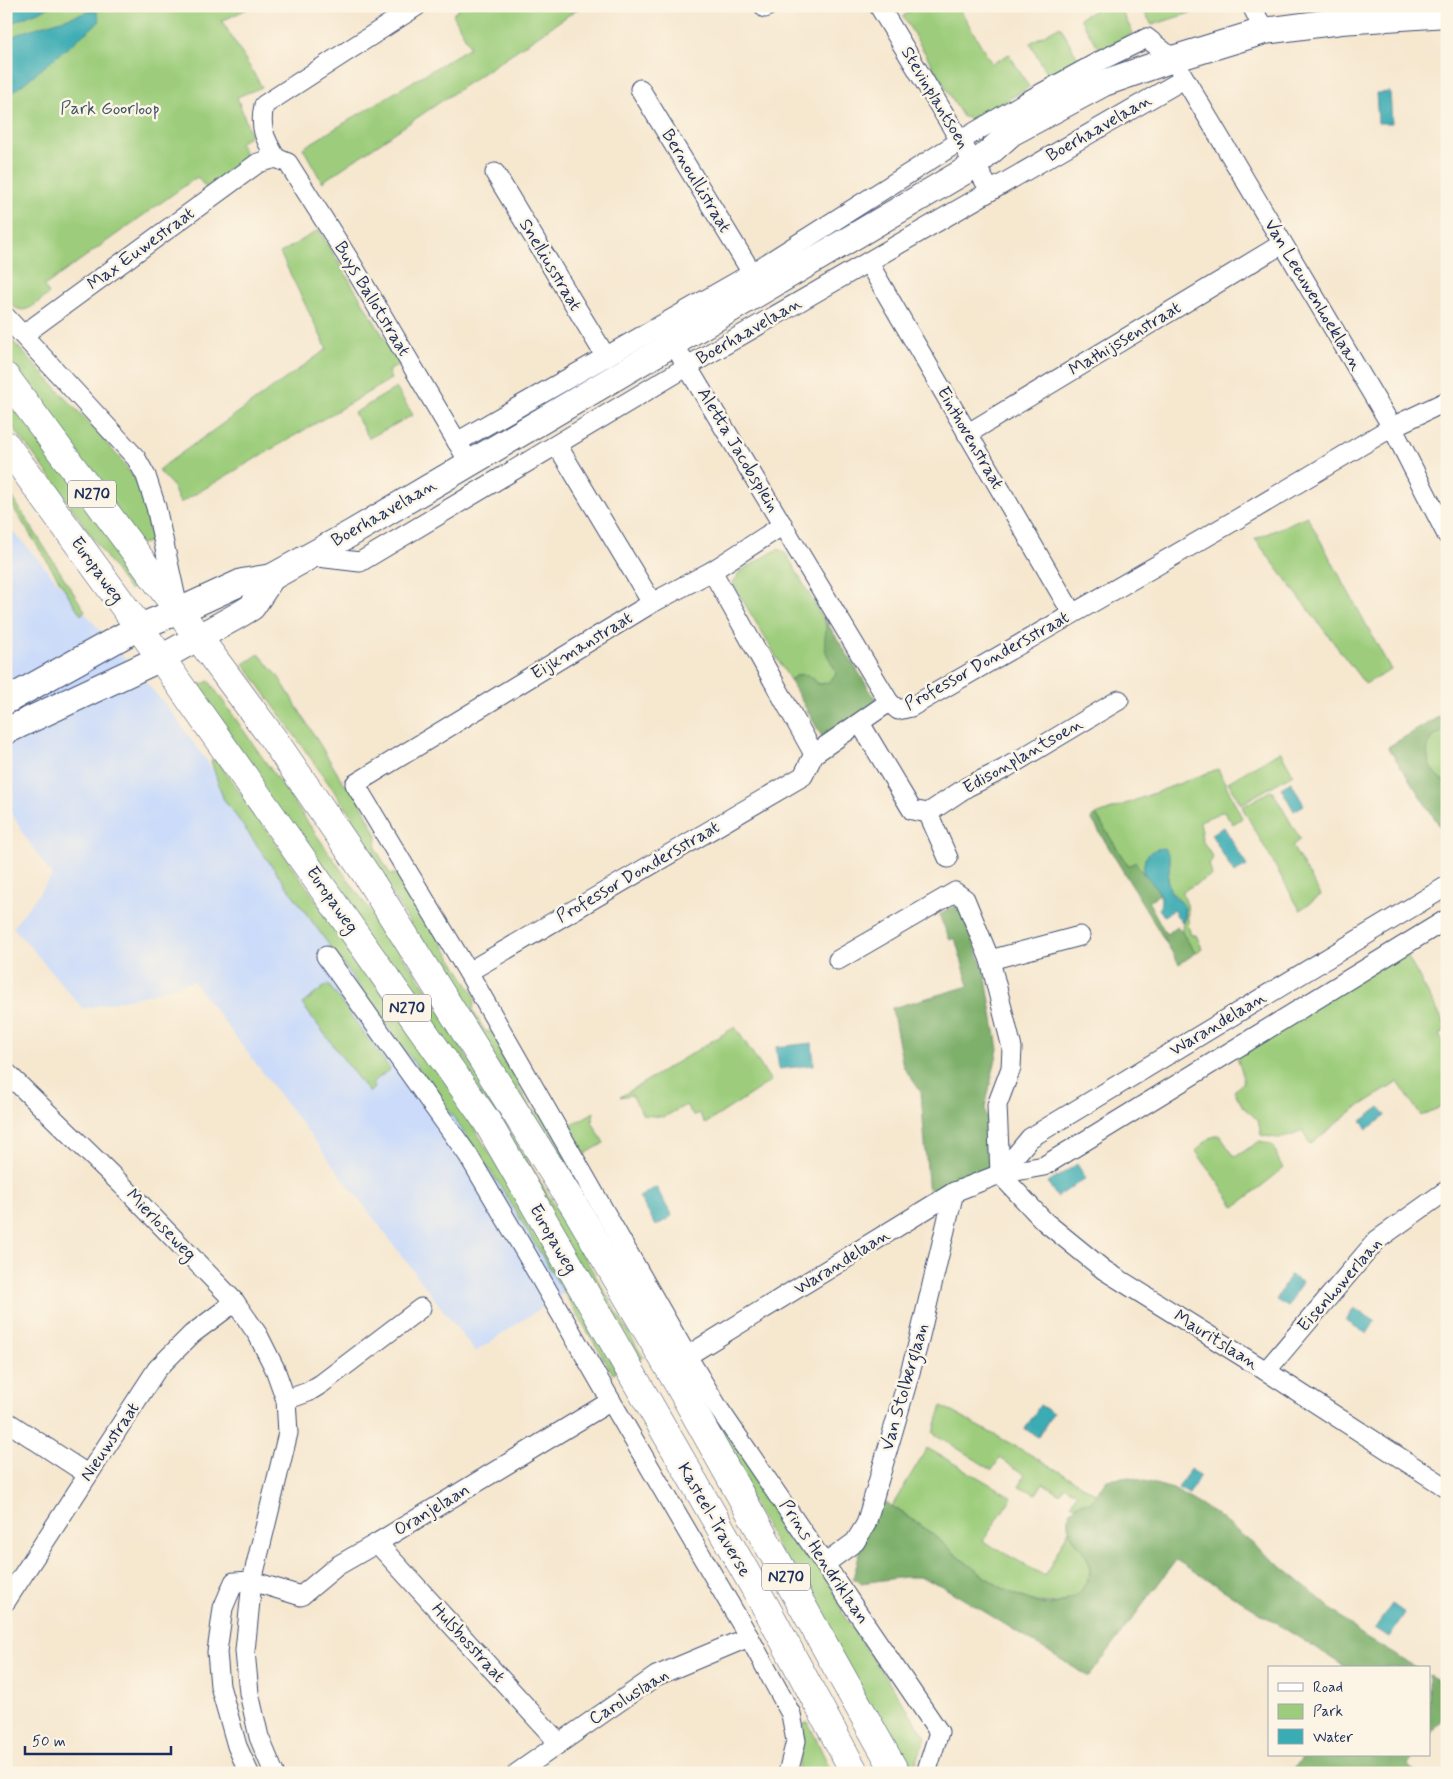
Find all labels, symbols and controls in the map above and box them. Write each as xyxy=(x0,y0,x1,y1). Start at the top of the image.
street label: Stevinplantsoen xyxy=(895,42,975,154)
street label: Boerhaavelaan xyxy=(1042,88,1156,168)
park label: Park Goorloop xyxy=(60,97,160,121)
street label: Bernoullistraat xyxy=(656,125,737,238)
street label: Max Euwestraat xyxy=(83,202,200,296)
street label: Snelliusstraat xyxy=(513,214,587,316)
street label: Van Leeuwenhoeklaan xyxy=(1258,215,1368,375)
street label: Buys Ballotstraat xyxy=(328,237,416,361)
street label: Boerhaavelaan xyxy=(692,291,806,371)
street label: Mathijssenstraat xyxy=(1064,296,1186,382)
street label: Einthovenstraat xyxy=(931,382,1009,494)
street label: Aletta Jacobsplein xyxy=(691,383,785,517)
street label: Boerhaavelaan xyxy=(327,473,441,553)
road number: N270 xyxy=(68,480,116,508)
street label: Europaweg xyxy=(64,532,129,609)
street label: Eijkmanstraat xyxy=(527,606,637,686)
street label: Professor Dondersstraat xyxy=(900,606,1074,716)
street label: Edisonplantsoen xyxy=(959,712,1087,800)
street label: Professor Dondersstraat xyxy=(552,815,724,929)
street label: Europaweg xyxy=(299,862,364,939)
street label: Warandelaan xyxy=(1165,986,1271,1062)
road number: N270 xyxy=(383,994,431,1021)
street label: Mierloseweg xyxy=(120,1184,202,1267)
street label: Europaweg xyxy=(523,1200,583,1279)
street label: Warandelaan xyxy=(790,1223,894,1301)
street label: Eisenhowerlaan xyxy=(1292,1233,1388,1337)
street label: Mauritslaan xyxy=(1169,1304,1263,1376)
street label: Van Stolberglaan xyxy=(875,1321,937,1454)
street label: Nieuwstraat xyxy=(75,1398,145,1486)
street label: Kasteel-Traverse xyxy=(671,1458,757,1582)
street label: Oranjelaan xyxy=(390,1478,474,1542)
street label: Prins Hendriklaan xyxy=(773,1495,875,1629)
road number: N270 xyxy=(762,1564,810,1590)
street label: Hulsbosstraat xyxy=(426,1598,510,1688)
street label: Caroluslaan xyxy=(585,1663,673,1731)
legend xyxy=(1268,1666,1430,1756)
text: Road xyxy=(1313,1678,1343,1698)
text: Park xyxy=(1313,1702,1343,1722)
scale bar xyxy=(25,1724,171,1756)
text: Water xyxy=(1313,1728,1353,1748)
text: 50 m xyxy=(32,1732,66,1752)

